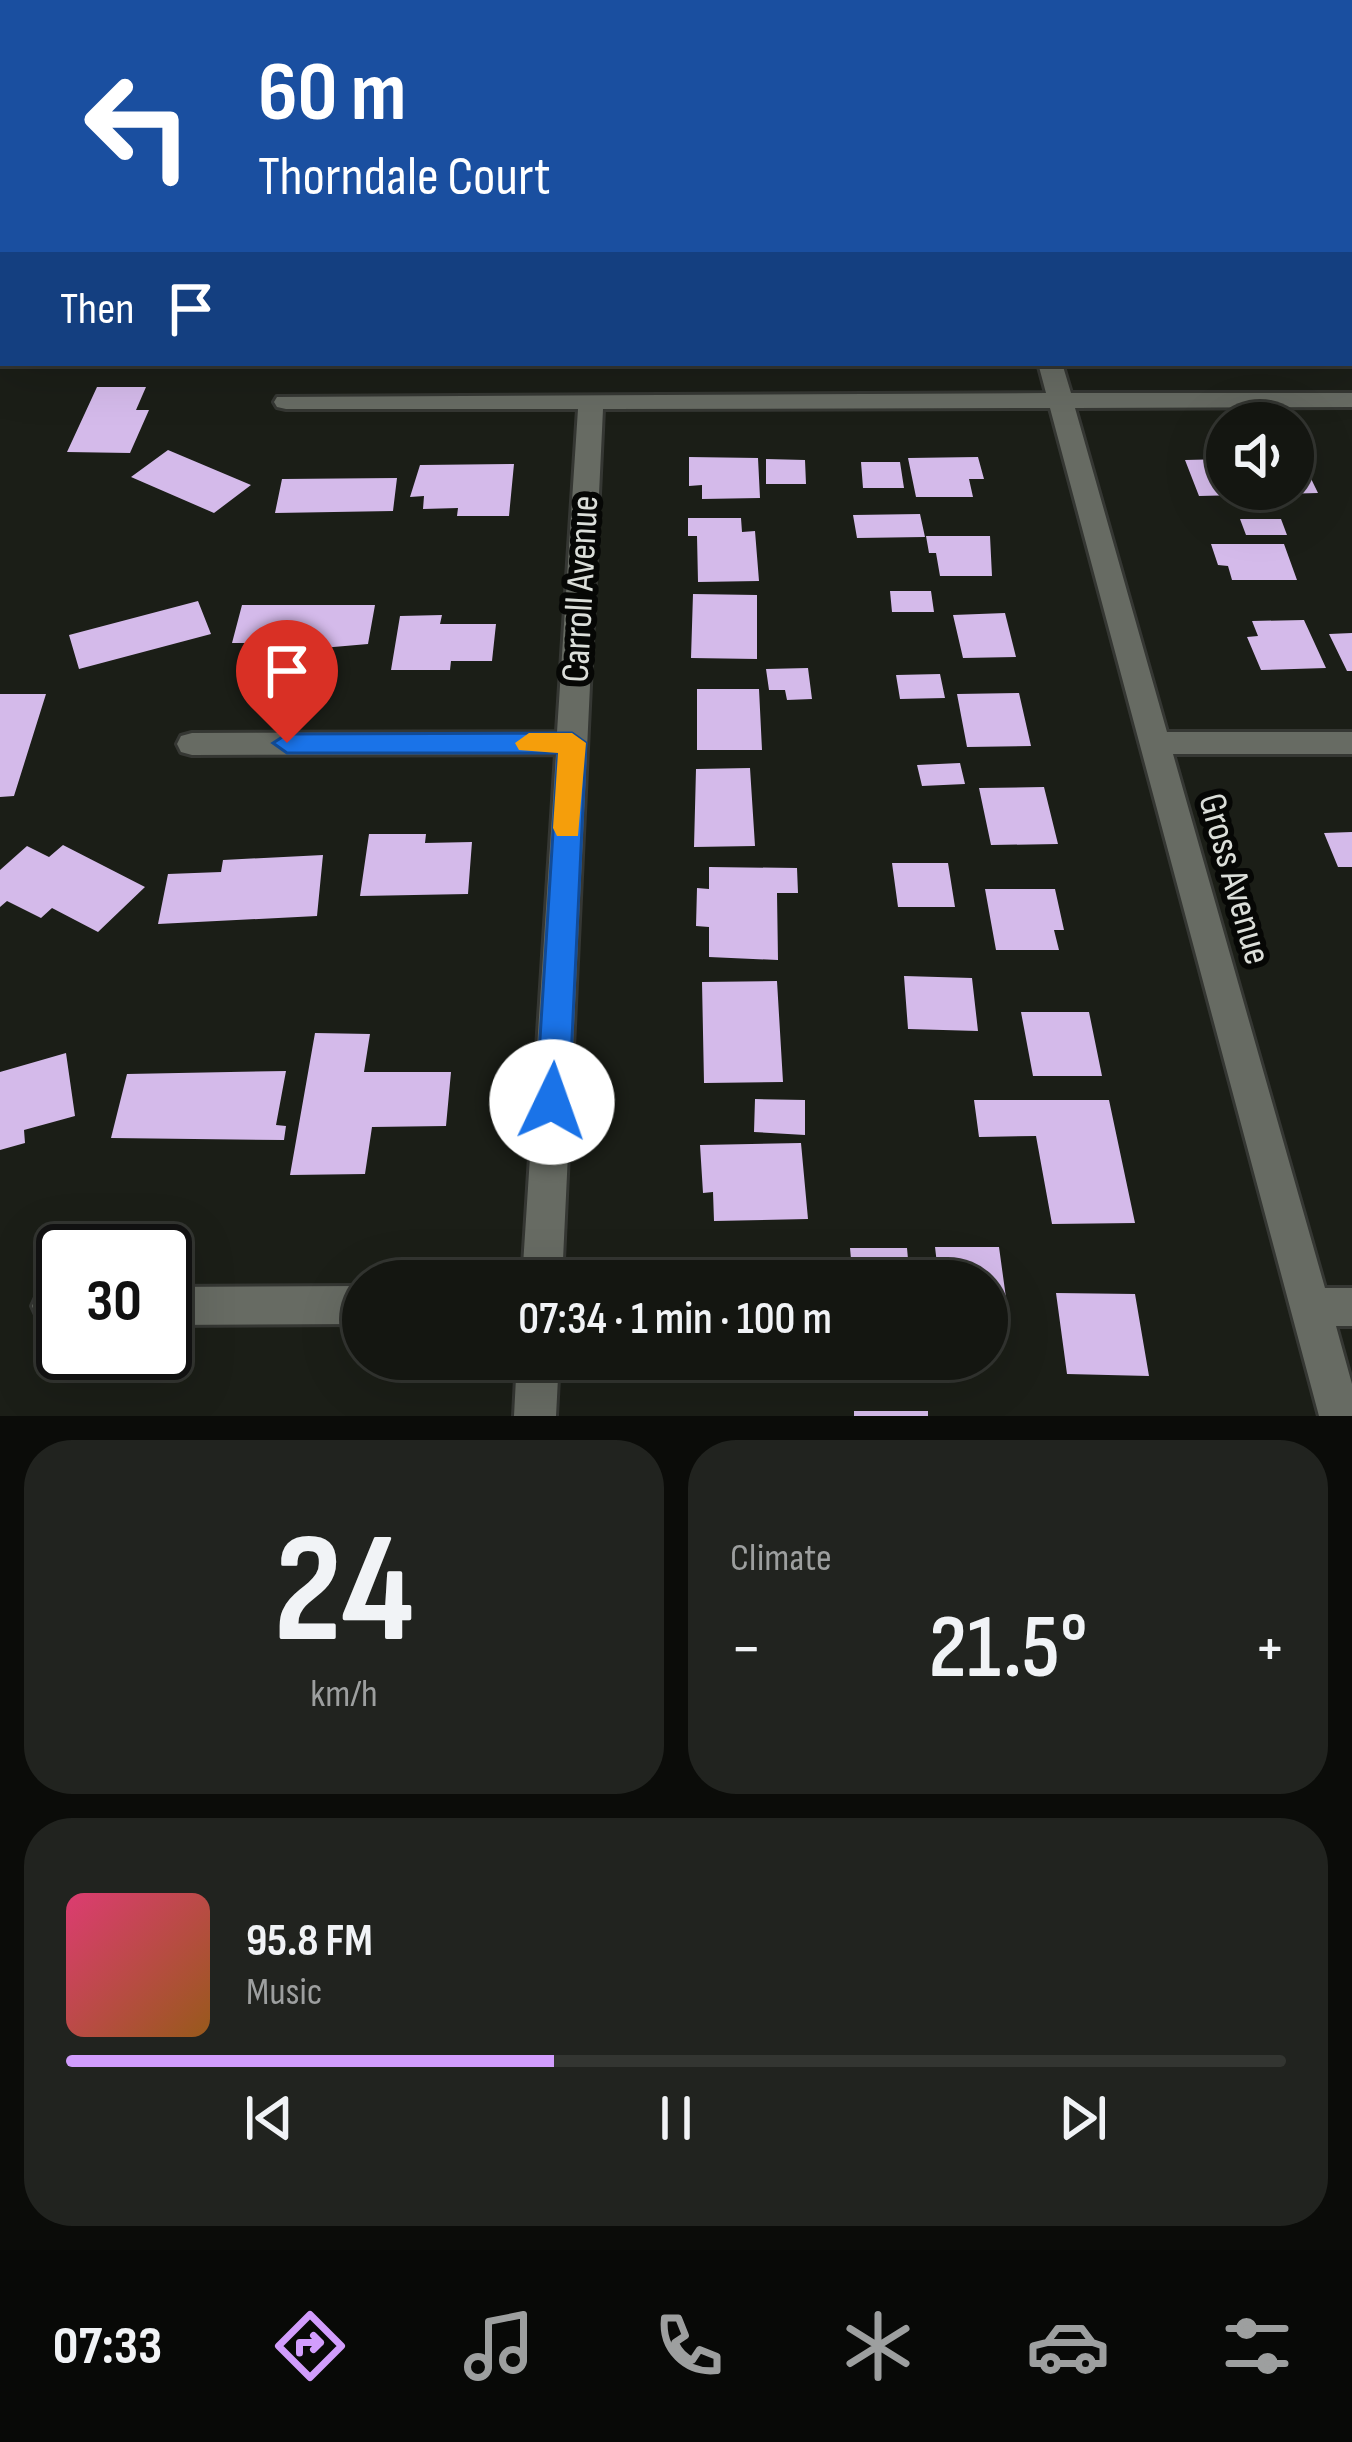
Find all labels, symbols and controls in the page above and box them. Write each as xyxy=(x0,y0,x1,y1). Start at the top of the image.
text: 60 m xyxy=(258,43,406,144)
icon: left xyxy=(60,48,216,204)
text: Thorndale Court xyxy=(258,145,551,210)
icon: arrive xyxy=(158,276,224,342)
text: Then xyxy=(60,282,134,337)
map controls xyxy=(1206,402,1314,510)
button: sound xyxy=(1206,402,1314,510)
street label: Carroll Avenue xyxy=(553,494,609,684)
pin xyxy=(236,620,338,743)
icon: arrive xyxy=(254,638,320,704)
street label: Gross Avenue xyxy=(1187,788,1281,970)
position arrow xyxy=(489,1039,615,1165)
speed limit sign: 30 xyxy=(36,1224,192,1380)
text: 07:34 · 1 min · 100 m xyxy=(518,1292,832,1347)
text: 24 xyxy=(274,1499,414,1686)
text: Climate xyxy=(730,1535,832,1582)
text: 21.5° xyxy=(928,1595,1088,1703)
text: − xyxy=(730,1610,762,1689)
text: + xyxy=(1254,1610,1286,1689)
text: km/h xyxy=(310,1671,378,1718)
text: 95.8 FM xyxy=(246,1914,373,1969)
text: Music xyxy=(246,1969,322,2016)
icon: previous xyxy=(236,2085,302,2151)
icon: pause xyxy=(643,2085,709,2151)
icon: next xyxy=(1050,2085,1116,2151)
icon: directions xyxy=(268,2304,352,2388)
icon: music xyxy=(457,2304,541,2388)
icon: phone xyxy=(647,2304,731,2388)
icon: climate xyxy=(836,2304,920,2388)
icon: car xyxy=(1026,2304,1110,2388)
icon: filters xyxy=(1215,2304,1299,2388)
text: 07:33 xyxy=(53,2314,162,2379)

